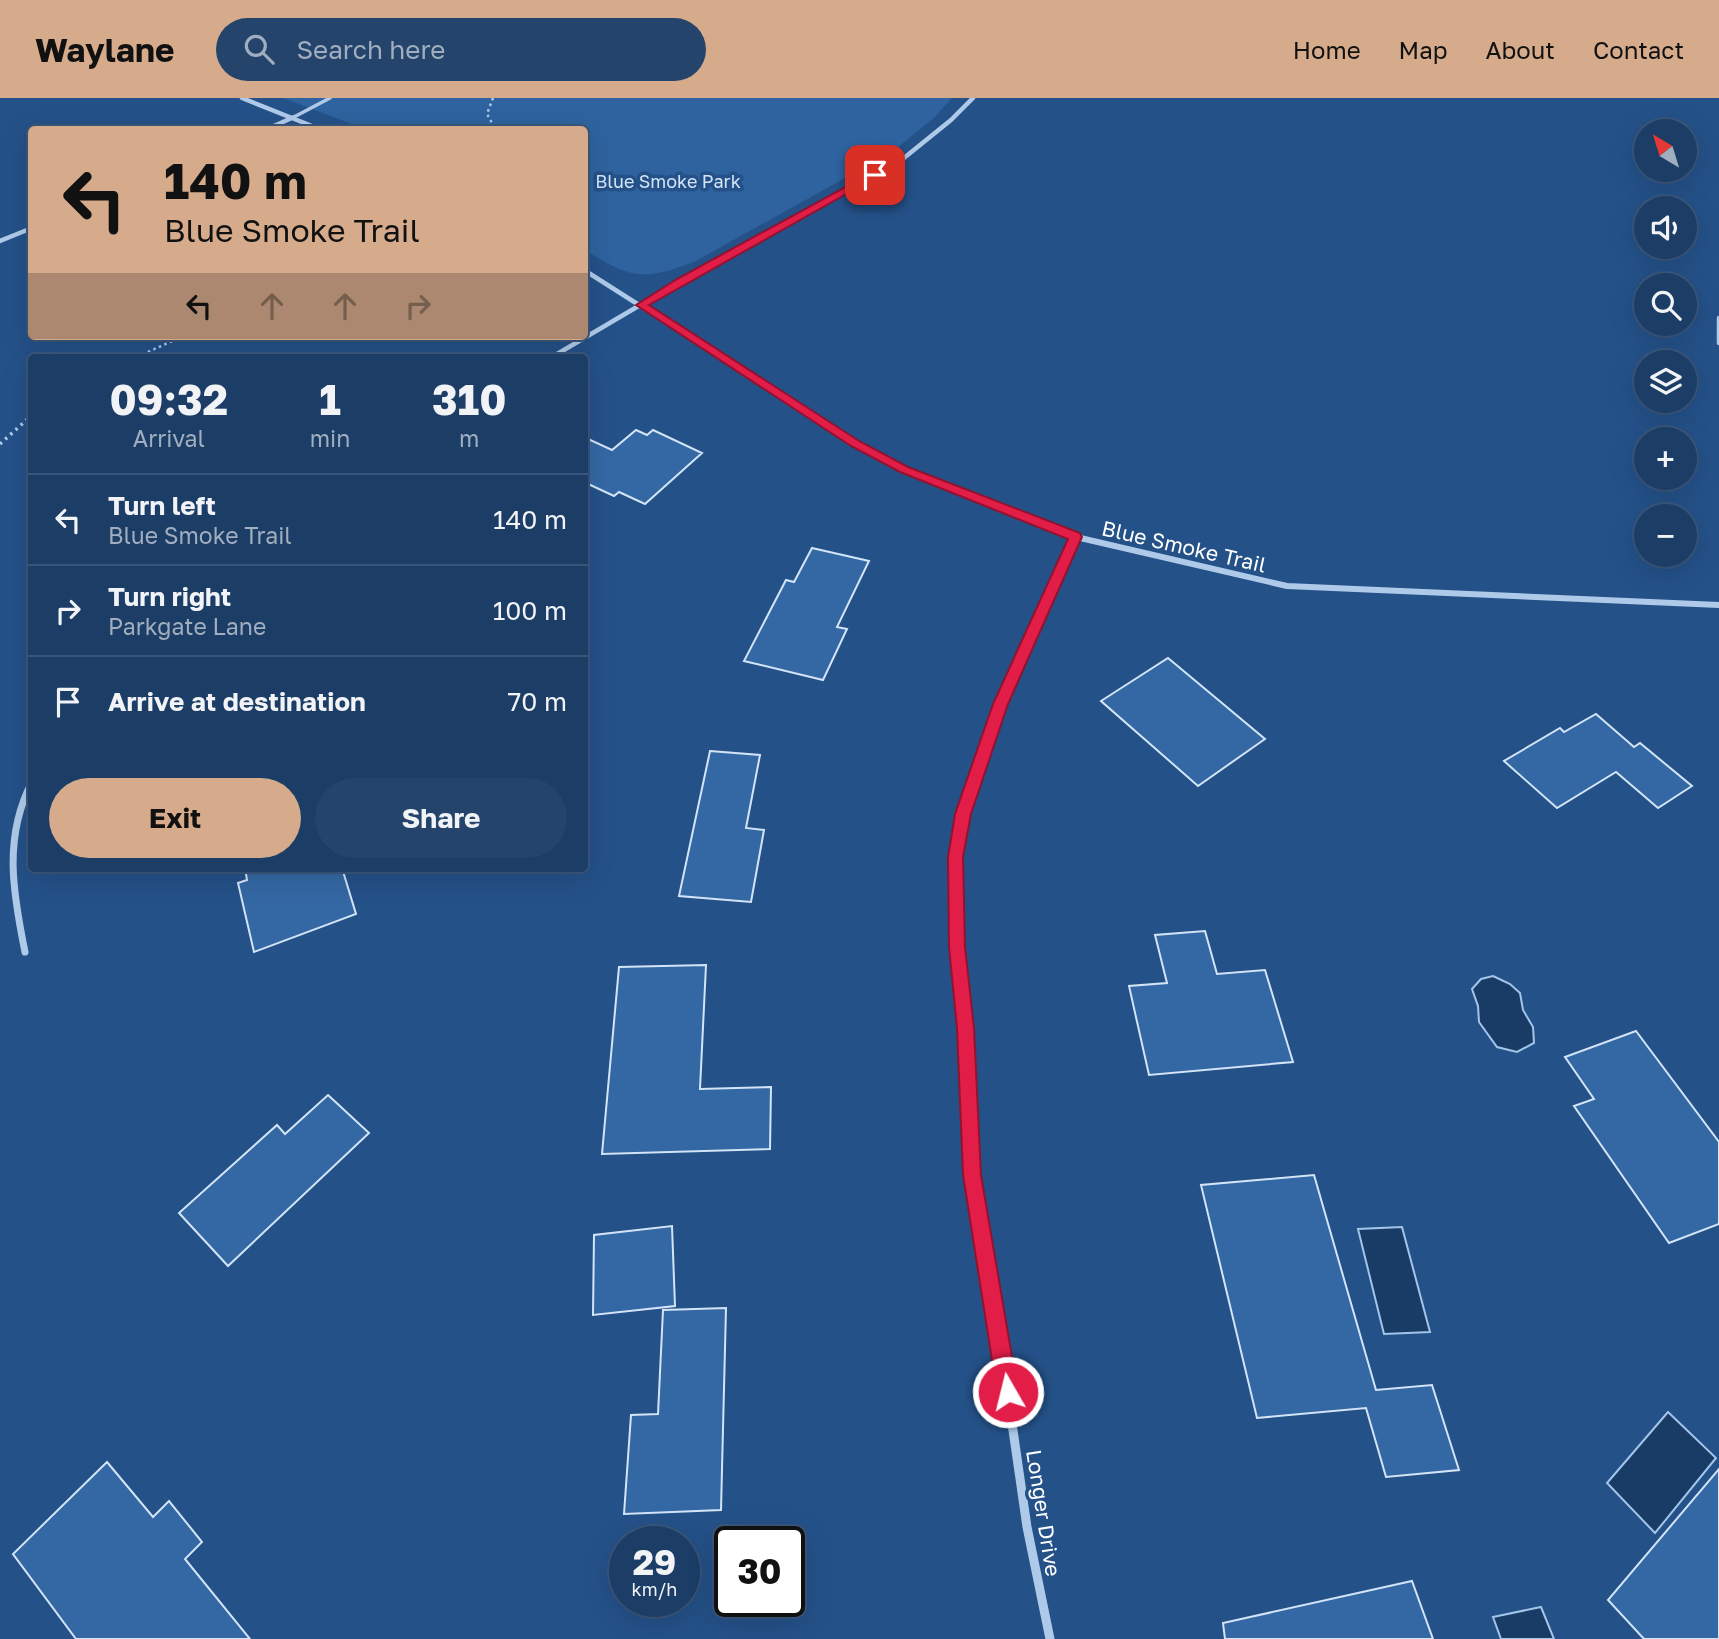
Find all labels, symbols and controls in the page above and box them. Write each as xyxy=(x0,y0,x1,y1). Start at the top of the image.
search box xyxy=(216,18,706,81)
text: Waylane xyxy=(35,30,174,69)
icon: search xyxy=(240,30,278,68)
text: Search here xyxy=(296,34,445,65)
text: Home xyxy=(1293,35,1361,64)
text: Map xyxy=(1399,35,1448,64)
text: About xyxy=(1486,35,1555,64)
text: Contact xyxy=(1593,35,1684,64)
north arrow xyxy=(1634,119,1698,182)
map controls xyxy=(1634,119,1697,567)
pin xyxy=(845,145,905,205)
text: 140 m xyxy=(164,151,307,210)
icon: left xyxy=(49,154,140,245)
icon: arrive xyxy=(856,156,894,194)
park label: Blue Smoke Park xyxy=(595,170,741,192)
button: sound xyxy=(1634,196,1697,259)
text: Blue Smoke Trail xyxy=(164,211,420,249)
button: search xyxy=(1634,273,1697,336)
icon: left xyxy=(180,287,218,325)
icon: ahead xyxy=(253,287,291,325)
icon: ahead xyxy=(326,287,364,325)
icon: right xyxy=(399,287,437,325)
button: layers xyxy=(1634,350,1697,413)
text: 09:32 xyxy=(110,374,228,424)
text: 1 xyxy=(319,374,341,424)
text: 310 xyxy=(432,374,506,424)
text: Arrival xyxy=(133,424,205,452)
text: min xyxy=(310,424,350,452)
text: m xyxy=(459,424,479,452)
button: + xyxy=(1634,427,1697,490)
text: Turn left xyxy=(108,490,216,521)
icon: left xyxy=(49,501,87,539)
text: 140 m xyxy=(493,504,567,535)
button: − xyxy=(1634,504,1697,567)
street label: Blue Smoke Trail xyxy=(1099,514,1269,578)
text: Blue Smoke Trail xyxy=(108,521,292,549)
text: Turn right xyxy=(108,581,231,612)
icon: right xyxy=(49,592,87,630)
text: 100 m xyxy=(493,595,567,626)
text: Parkgate Lane xyxy=(108,612,266,640)
icon: arrive xyxy=(49,683,87,721)
text: Arrive at destination xyxy=(108,686,366,717)
text: 70 m xyxy=(508,686,567,717)
button: Exit xyxy=(49,778,301,858)
button: Share xyxy=(315,778,567,858)
position arrow xyxy=(971,1355,1045,1429)
street label: Longer Drive xyxy=(1021,1448,1067,1578)
speed limit sign: 30 xyxy=(714,1526,805,1617)
text: 29 xyxy=(633,1541,676,1583)
text: km/h xyxy=(632,1578,677,1600)

